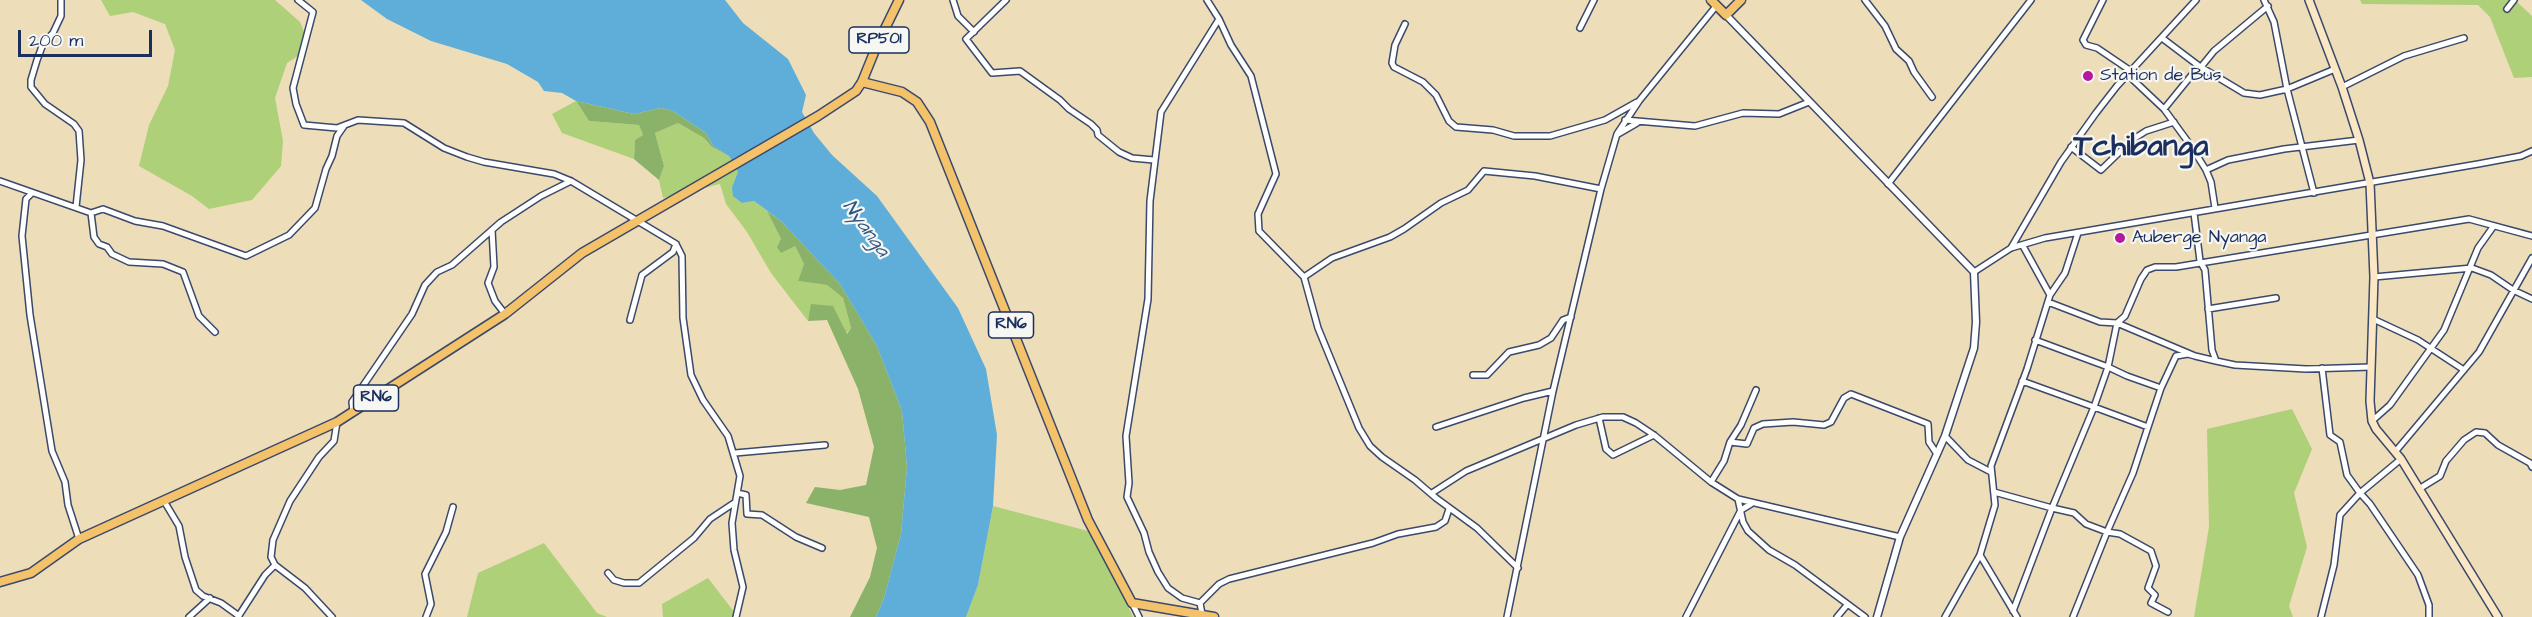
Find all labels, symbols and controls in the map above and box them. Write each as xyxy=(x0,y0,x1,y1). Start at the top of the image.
scale bar xyxy=(21,18,154,56)
road number: RP501 xyxy=(849,27,909,53)
text: 200 m xyxy=(29,28,83,53)
place label: Station de Bus xyxy=(2100,65,2221,87)
marker: Station de Bus xyxy=(2081,69,2095,83)
district label: Tchibanga xyxy=(2074,131,2208,167)
water label: Nyanga xyxy=(836,196,894,262)
place label: Auberge Nyanga xyxy=(2132,227,2266,249)
marker: Auberge Nyanga xyxy=(2113,231,2127,245)
road number: RN6 xyxy=(988,312,1034,338)
road number: RN6 xyxy=(354,385,398,411)

